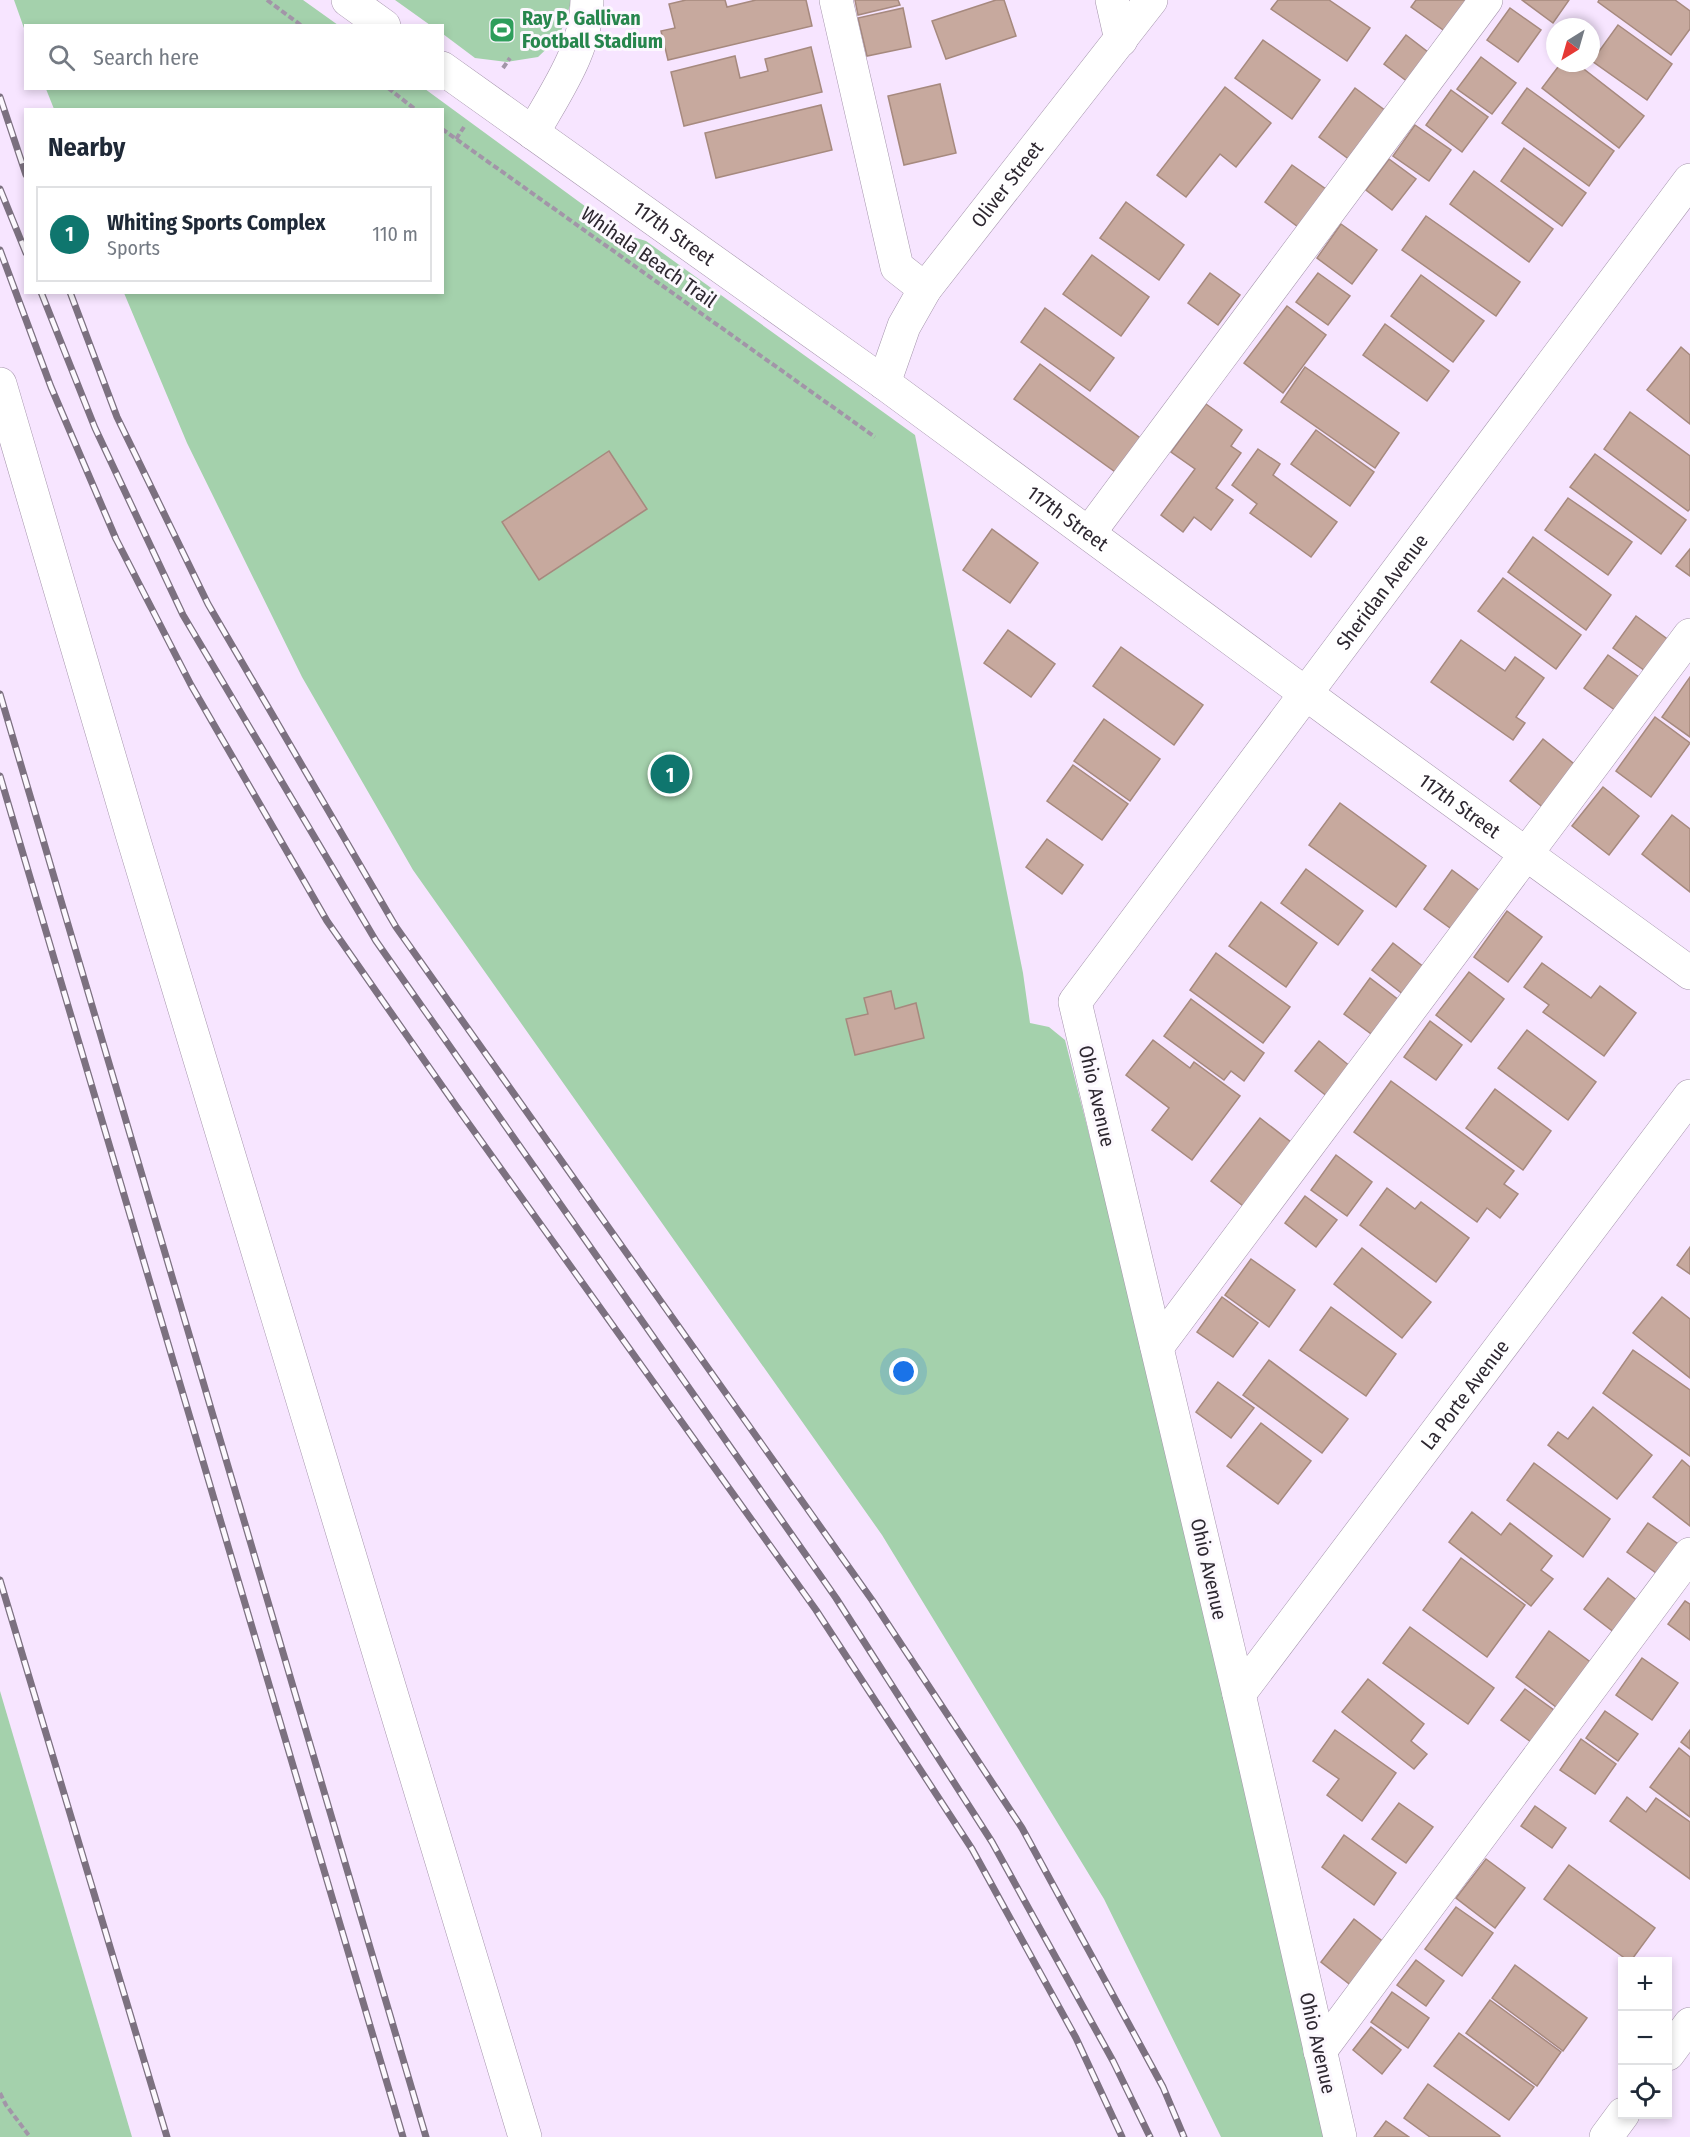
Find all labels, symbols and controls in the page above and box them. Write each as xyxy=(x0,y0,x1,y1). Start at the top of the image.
place label: Ray P. Gallivan Football Stadium xyxy=(522,6,663,53)
sports icon: Ray P. Gallivan Football Stadium xyxy=(487,15,517,45)
north arrow xyxy=(1546,18,1600,72)
search box xyxy=(24,24,444,90)
icon: search xyxy=(45,41,78,74)
text: Search here xyxy=(93,44,199,71)
text: Nearby xyxy=(48,132,125,163)
street label: Oliver Street xyxy=(966,136,1048,232)
street label: 117th Street xyxy=(629,196,720,271)
street label: Whihala Beach Trail xyxy=(577,201,721,313)
text: Whiting Sports Complex xyxy=(107,209,325,236)
text: 1 xyxy=(65,222,74,246)
text: 110 m xyxy=(372,222,418,246)
text: Sports xyxy=(107,236,160,260)
street label: 117th Street xyxy=(1023,481,1113,556)
street label: Sheridan Avenue xyxy=(1331,529,1433,654)
pin: 1 xyxy=(650,752,690,796)
street label: 117th Street xyxy=(1414,768,1505,843)
street label: Ohio Avenue xyxy=(1074,1043,1120,1149)
street label: La Porte Avenue xyxy=(1416,1335,1514,1454)
your location xyxy=(889,1357,918,1386)
street label: Ohio Avenue xyxy=(1186,1516,1232,1622)
map controls xyxy=(1618,1957,1672,2119)
button: + xyxy=(1618,1957,1672,2011)
street label: Ohio Avenue xyxy=(1295,1990,1341,2096)
button: − xyxy=(1618,2011,1672,2065)
button: locate xyxy=(1618,2065,1672,2119)

